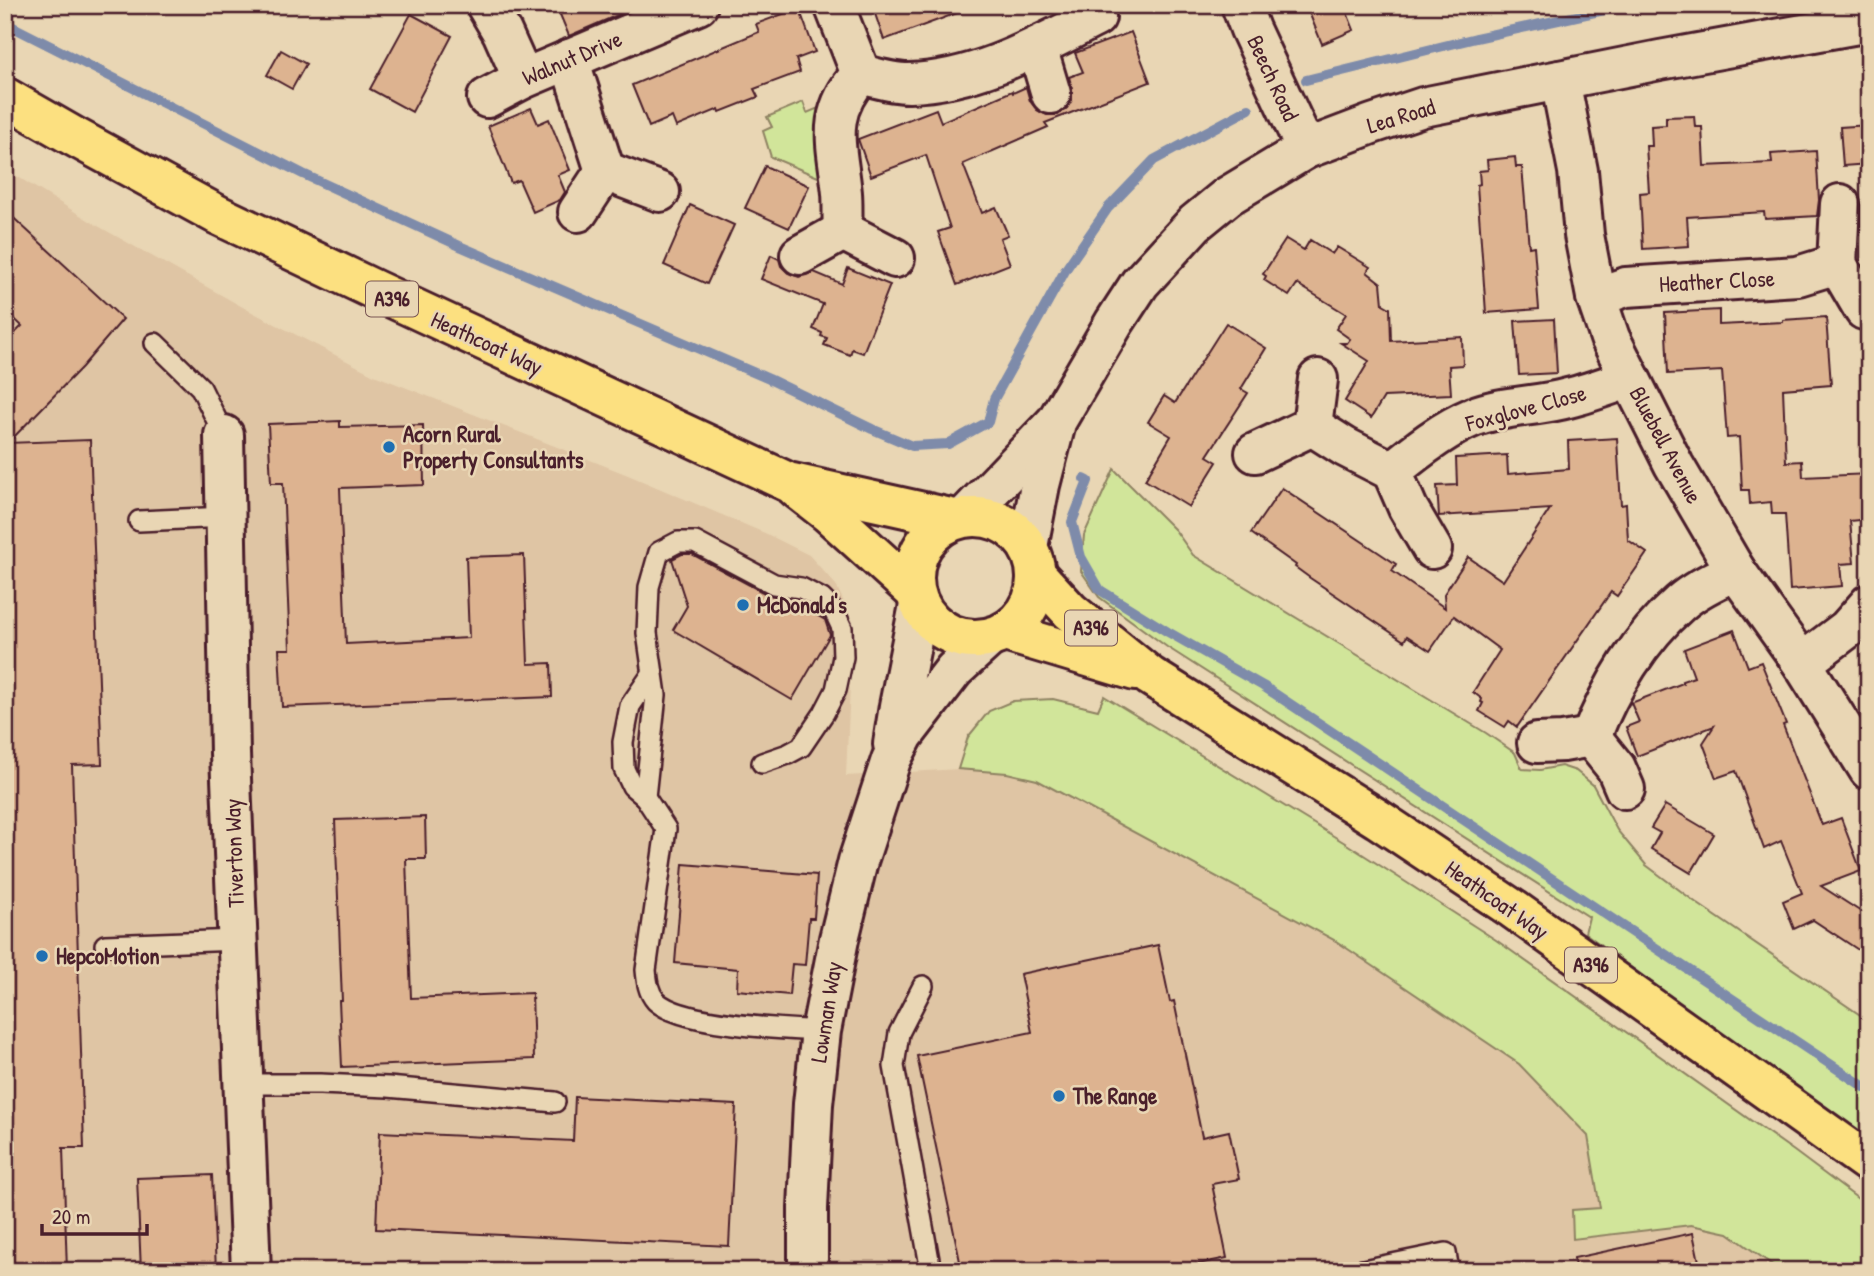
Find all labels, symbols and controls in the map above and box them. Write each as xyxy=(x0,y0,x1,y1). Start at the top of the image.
street label: Walnut Drive xyxy=(517,23,626,92)
street label: Beech Road xyxy=(1240,30,1307,126)
street label: Lea Road xyxy=(1363,91,1439,141)
street label: Heather Close xyxy=(1658,262,1776,299)
road number: A396 xyxy=(366,282,418,316)
street label: Heathcoat Way xyxy=(426,303,548,382)
street label: Foxglove Close xyxy=(1461,377,1590,439)
street label: Bluebell Avenue xyxy=(1623,381,1710,509)
place label: Acorn Rural Property Consultants xyxy=(403,418,584,476)
marker: Acorn Rural Property Consultants xyxy=(381,439,397,455)
place label: McDonald's xyxy=(757,589,847,620)
marker: McDonald's xyxy=(735,597,751,613)
road number: A396 xyxy=(1065,610,1117,646)
street label: Tiverton Way xyxy=(216,798,251,908)
street label: Heathcoat Way xyxy=(1439,853,1555,947)
place label: HepcoMotion xyxy=(56,940,160,972)
marker: HepcoMotion xyxy=(34,948,50,964)
road number: A396 xyxy=(1565,948,1617,982)
street label: Lowman Way xyxy=(802,959,849,1065)
place label: The Range xyxy=(1072,1080,1158,1112)
marker: The Range xyxy=(1051,1088,1067,1104)
scale bar xyxy=(42,1192,147,1236)
text: 20 m xyxy=(52,1202,90,1231)

